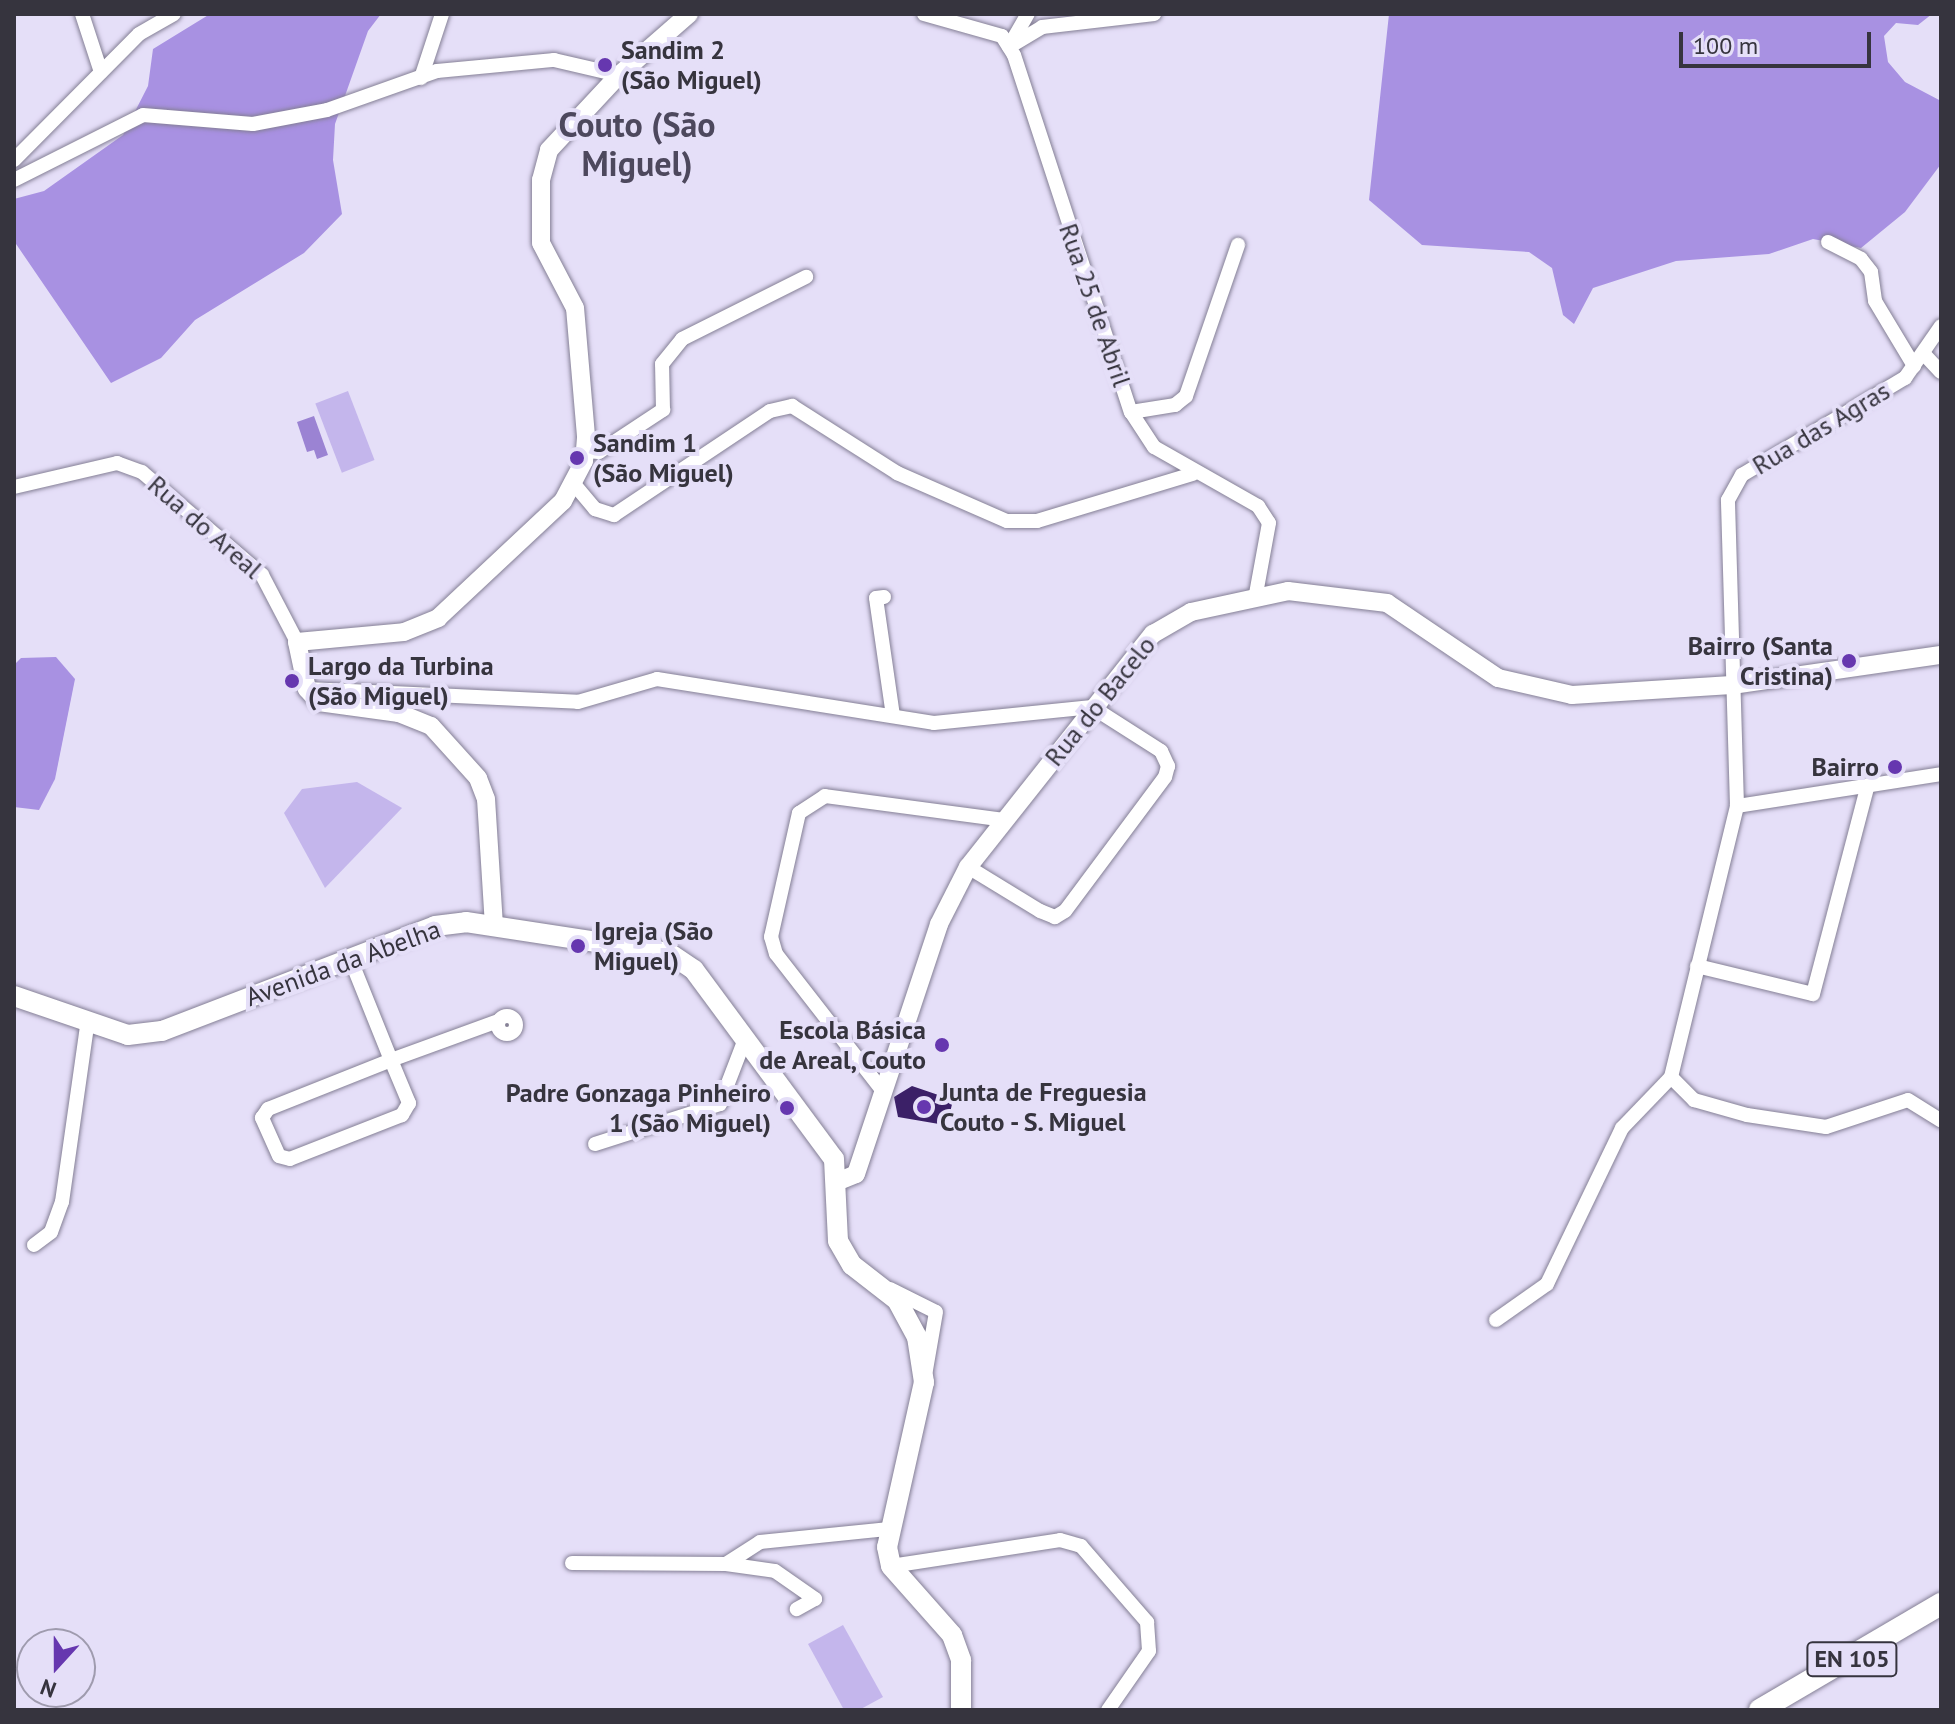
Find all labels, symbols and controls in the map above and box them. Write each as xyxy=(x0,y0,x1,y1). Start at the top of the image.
scale bar xyxy=(1683,16,1875,66)
text: 100 m xyxy=(1693,30,1758,61)
place label: Sandim 2 (São Miguel) xyxy=(621,34,762,96)
marker: Sandim 2 (São Miguel) xyxy=(596,56,614,74)
district label: Couto (São Miguel) xyxy=(558,104,716,184)
street label: Rua 25 de Abril xyxy=(1052,219,1138,391)
street label: Rua das Agras xyxy=(1746,375,1896,481)
place label: Sandim 1 (São Miguel) xyxy=(593,427,734,488)
marker: Sandim 1 (São Miguel) xyxy=(568,449,586,467)
street label: Rua do Areal xyxy=(141,469,269,585)
street label: Rua do Bacelo xyxy=(1038,630,1162,772)
place label: Bairro (Santa Cristina) xyxy=(1688,630,1833,692)
place label: Largo da Turbina (São Miguel) xyxy=(308,650,494,712)
marker: Bairro (Santa Cristina) xyxy=(1840,652,1858,670)
marker: Largo da Turbina (São Miguel) xyxy=(283,672,301,690)
place label: Bairro xyxy=(1812,751,1879,783)
marker: Bairro xyxy=(1886,758,1904,776)
street label: Avenida da Abelha xyxy=(241,913,445,1013)
place label: Igreja (São Miguel) xyxy=(594,915,713,976)
marker: Igreja (São Miguel) xyxy=(569,937,587,955)
place label: Escola Básica de Areal, Couto xyxy=(756,1014,926,1076)
marker: Escola Básica de Areal, Couto xyxy=(933,1036,951,1054)
place label: Junta de Freguesia Couto - S. Miguel xyxy=(940,1076,1147,1138)
place label: Padre Gonzaga Pinheiro 1 (São Miguel) xyxy=(505,1077,771,1138)
marker: Junta de Freguesia Couto - S. Miguel xyxy=(915,1098,933,1116)
marker: Padre Gonzaga Pinheiro 1 (São Miguel) xyxy=(778,1099,796,1117)
north arrow xyxy=(16,1628,96,1708)
road number: EN 105 xyxy=(1806,1639,1898,1679)
text: N xyxy=(36,1673,60,1704)

